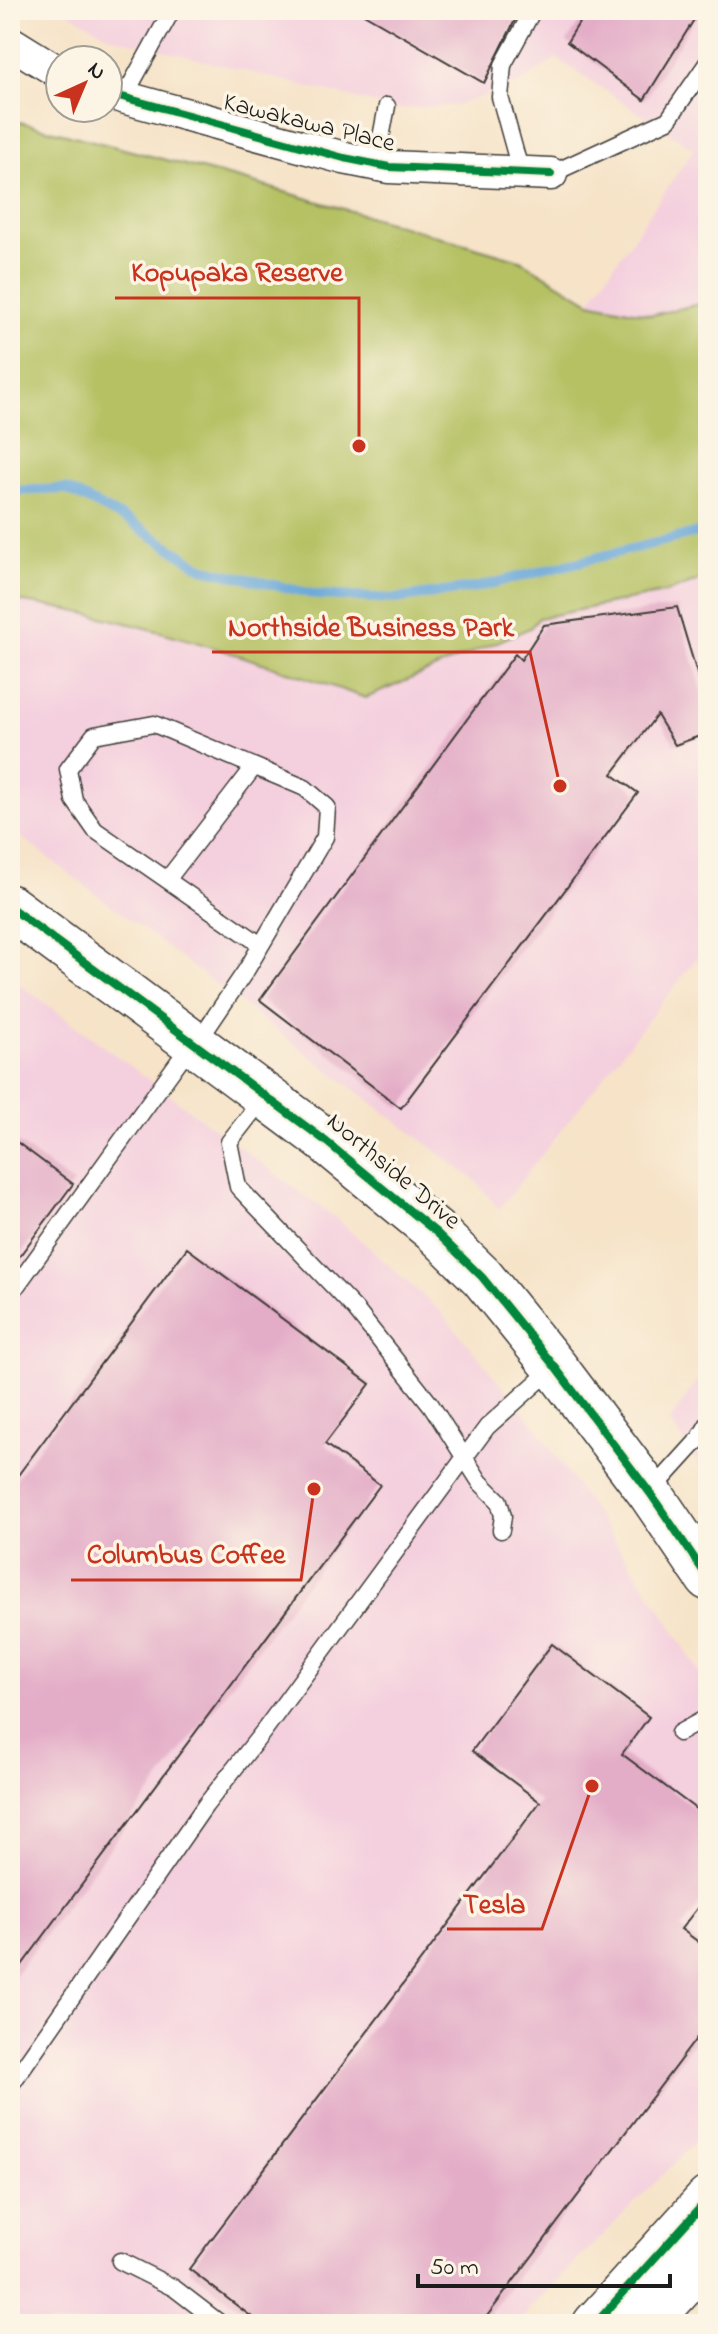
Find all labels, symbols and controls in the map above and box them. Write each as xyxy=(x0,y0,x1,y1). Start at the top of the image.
north arrow xyxy=(44,44,124,124)
text: N xyxy=(79,55,112,88)
street label: Kawakawa Place xyxy=(219,84,399,164)
callout: Kopupaka Reserve xyxy=(115,246,359,298)
text: Kopupaka Reserve xyxy=(131,254,344,295)
callout: Northside Business Park xyxy=(212,600,530,652)
text: Northside Business Park xyxy=(228,609,515,650)
street label: Northside Drive xyxy=(318,1104,469,1240)
callout: Columbus Coffee xyxy=(71,1528,301,1580)
text: Columbus Coffee xyxy=(87,1536,287,1577)
callout: Tesla xyxy=(447,1877,542,1929)
text: Tesla xyxy=(463,1886,525,1927)
scale bar xyxy=(418,2238,670,2288)
text: 50 m xyxy=(430,2251,479,2286)

